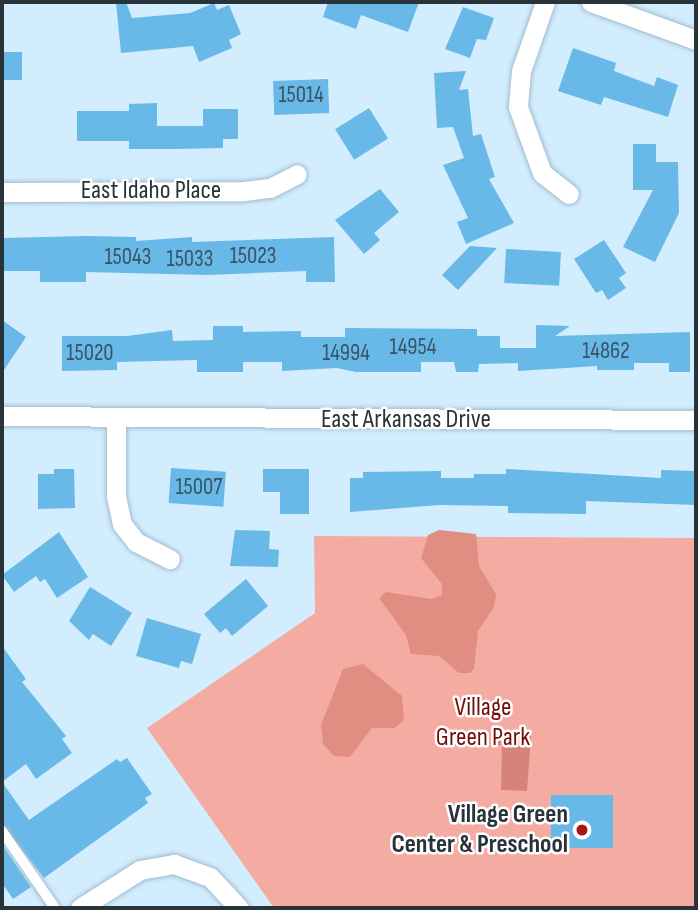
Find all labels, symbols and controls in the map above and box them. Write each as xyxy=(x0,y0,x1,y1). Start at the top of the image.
house number: 15014 xyxy=(278,81,324,109)
street label: East Idaho Place xyxy=(81,175,221,207)
house number: 15023 xyxy=(230,242,276,270)
house number: 15043 xyxy=(105,243,151,271)
house number: 15033 xyxy=(167,245,213,273)
house number: 14954 xyxy=(390,333,436,361)
house number: 14862 xyxy=(582,337,630,365)
house number: 15020 xyxy=(66,339,114,367)
house number: 14994 xyxy=(322,339,370,367)
street label: East Arkansas Drive xyxy=(321,404,491,436)
house number: 15007 xyxy=(176,473,222,501)
park label: Village Green Park xyxy=(436,692,530,754)
place label: Village Green Center & Preschool xyxy=(392,799,568,860)
marker: Village Green Center & Preschool xyxy=(574,822,590,838)

